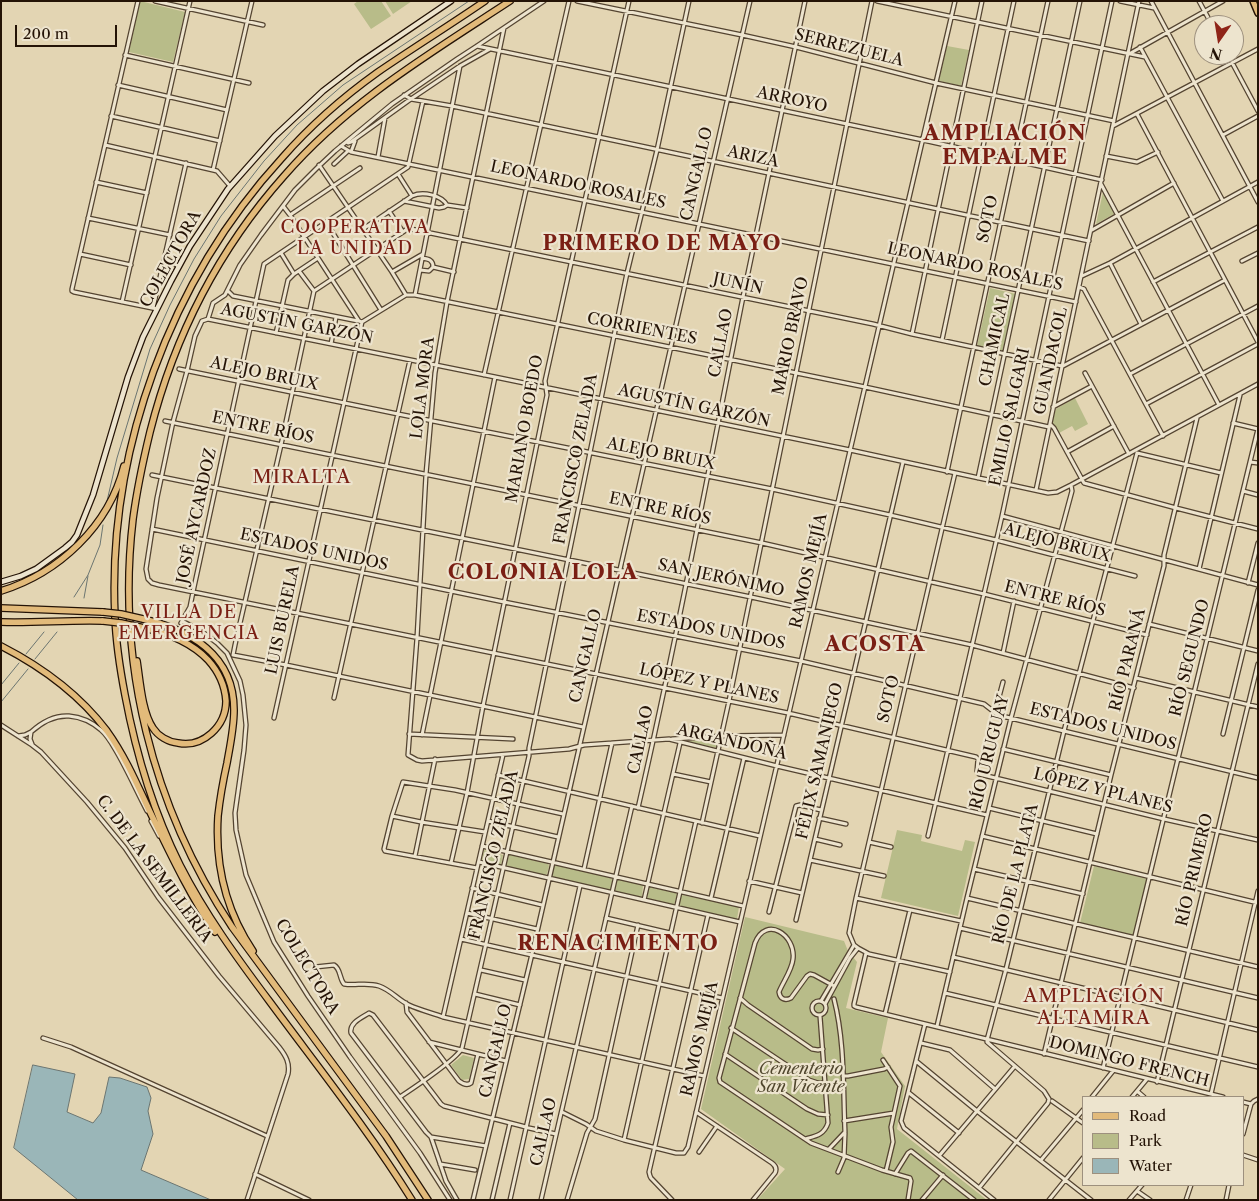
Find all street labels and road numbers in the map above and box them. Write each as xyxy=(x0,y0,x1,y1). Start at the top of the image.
street label: SERREZUELA xyxy=(793,25,905,71)
street label: ARROYO xyxy=(755,83,829,117)
street label: CANGALLO xyxy=(677,125,717,223)
street label: ARIZA xyxy=(725,142,781,172)
street label: LEONARDO ROSALES xyxy=(488,157,668,213)
street label: SOTO xyxy=(974,193,1002,245)
street label: COLECTORA xyxy=(136,207,206,311)
street label: LEONARDO ROSALES xyxy=(885,239,1065,295)
street label: JUNÍN xyxy=(711,269,765,299)
street label: MARIO BRAVO xyxy=(769,275,813,397)
street label: CHAMICAL xyxy=(976,292,1014,388)
street label: AGUSTÍN GARZÓN xyxy=(219,300,375,348)
street label: GUANDACOL xyxy=(1030,305,1072,417)
street label: CALLAO xyxy=(705,307,737,379)
street label: CORRIENTES xyxy=(585,309,699,349)
street label: LOLA MORA xyxy=(407,336,439,440)
street label: EMILIO SALGARI xyxy=(986,346,1034,488)
street label: ALEJO BRUIX xyxy=(208,353,320,395)
street label: MARIANO BOEDO xyxy=(503,354,547,504)
street label: FRANCISCO ZELADA xyxy=(550,372,602,546)
street label: AGUSTÍN GARZÓN xyxy=(616,381,772,431)
street label: ENTRE RÍOS xyxy=(210,408,316,448)
street label: ALEJO BRUIX xyxy=(605,434,717,474)
street label: JOSÉ AYCARDOZ xyxy=(173,446,221,586)
street label: ENTRE RÍOS xyxy=(607,489,713,529)
street label: RAMOS MEJÍA xyxy=(786,512,832,630)
street label: ALEJO BRUIX xyxy=(1001,519,1113,567)
street label: ESTADOS UNIDOS xyxy=(238,525,390,575)
street label: SAN JERÓNIMO xyxy=(656,555,786,601)
street label: LUIS BURELA xyxy=(262,564,304,676)
street label: ENTRE RÍOS xyxy=(1002,577,1108,621)
street label: RÍO SEGUNDO xyxy=(1166,597,1214,719)
street label: ESTADOS UNIDOS xyxy=(635,606,787,654)
street label: CANGALLO xyxy=(566,607,606,705)
street label: RÍO PARANÁ xyxy=(1106,607,1150,713)
street label: LÓPEZ Y PLANES xyxy=(637,660,781,708)
street label: SOTO xyxy=(874,673,904,725)
street label: FÉLIX SAMANIEGO xyxy=(793,681,847,841)
street label: RÍO URUGUAY xyxy=(966,693,1014,811)
street label: ESTADOS UNIDOS xyxy=(1027,699,1179,755)
street label: CALLAO xyxy=(624,704,658,776)
street label: ARGANDOÑA xyxy=(675,720,789,764)
street label: LÓPEZ Y PLANES xyxy=(1032,764,1174,818)
street label: FRANCISCO ZELADA xyxy=(465,768,523,942)
street label: C. DE LA SEMILLERIA xyxy=(92,791,216,947)
street label: RÍO DE LA PLATA xyxy=(989,802,1043,946)
street label: RÍO PRIMERO xyxy=(1173,812,1217,928)
street label: COLECTORA xyxy=(271,916,343,1018)
street label: RAMOS MEJÍA xyxy=(677,980,723,1098)
street label: CANGALLO xyxy=(476,1002,516,1100)
street label: DOMINGO FRENCH xyxy=(1047,1033,1211,1091)
street label: CALLAO xyxy=(527,1096,561,1168)

